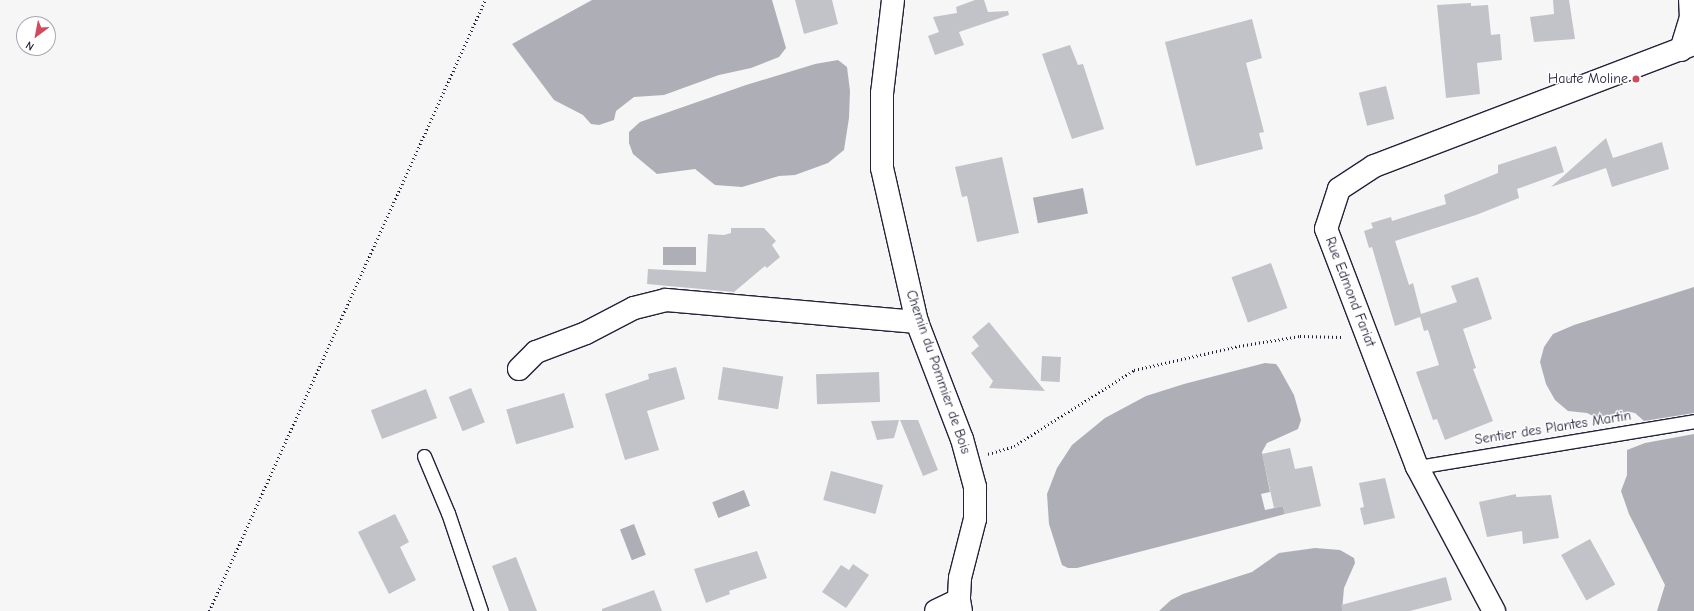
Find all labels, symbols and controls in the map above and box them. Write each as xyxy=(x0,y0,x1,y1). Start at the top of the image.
north arrow xyxy=(16,16,56,56)
text: N xyxy=(23,38,36,53)
place label: Haute Moline xyxy=(1548,71,1628,87)
marker: Haute Moline xyxy=(1631,74,1641,84)
street label: Rue Edmond Fariat xyxy=(1321,235,1379,349)
street label: Chemin du Pommier de Bois xyxy=(902,288,974,456)
street label: Sentier des Plantes Martin xyxy=(1474,407,1632,449)

